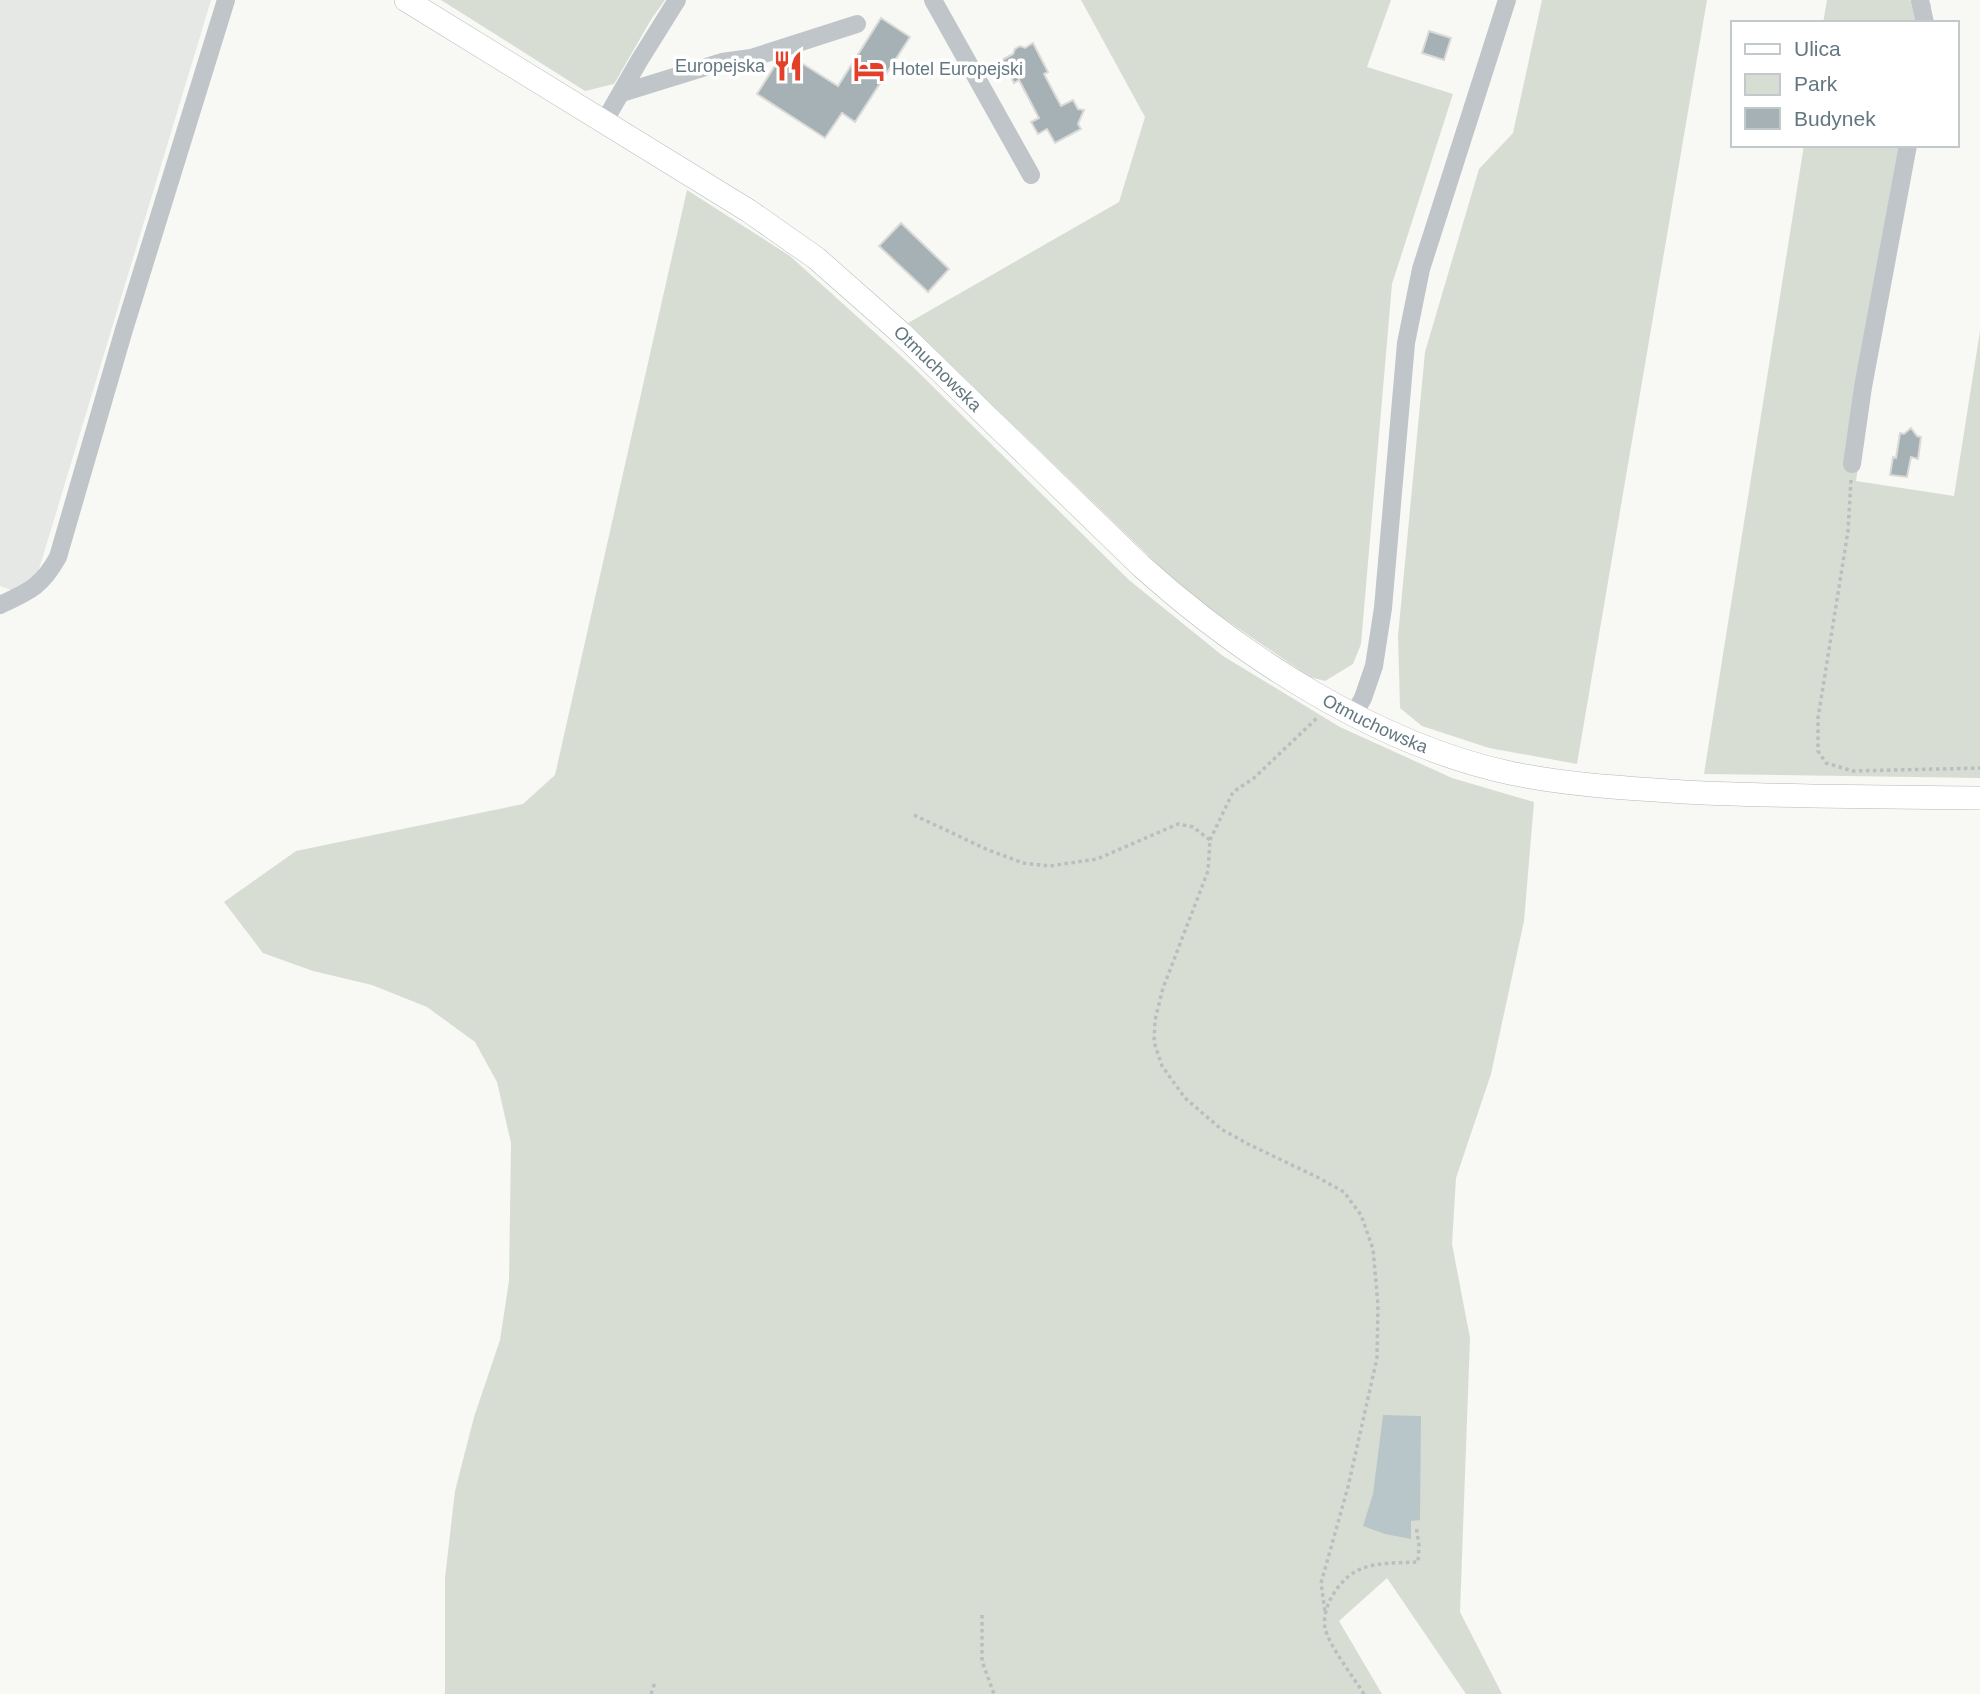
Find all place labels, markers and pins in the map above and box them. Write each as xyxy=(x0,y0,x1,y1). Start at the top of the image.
restaurant icon: Europejska xyxy=(771,49,805,83)
hotel icon: Hotel Europejski xyxy=(852,52,886,86)
place label: Europejska xyxy=(675,56,766,76)
place label: Hotel Europejski xyxy=(892,59,1023,79)

